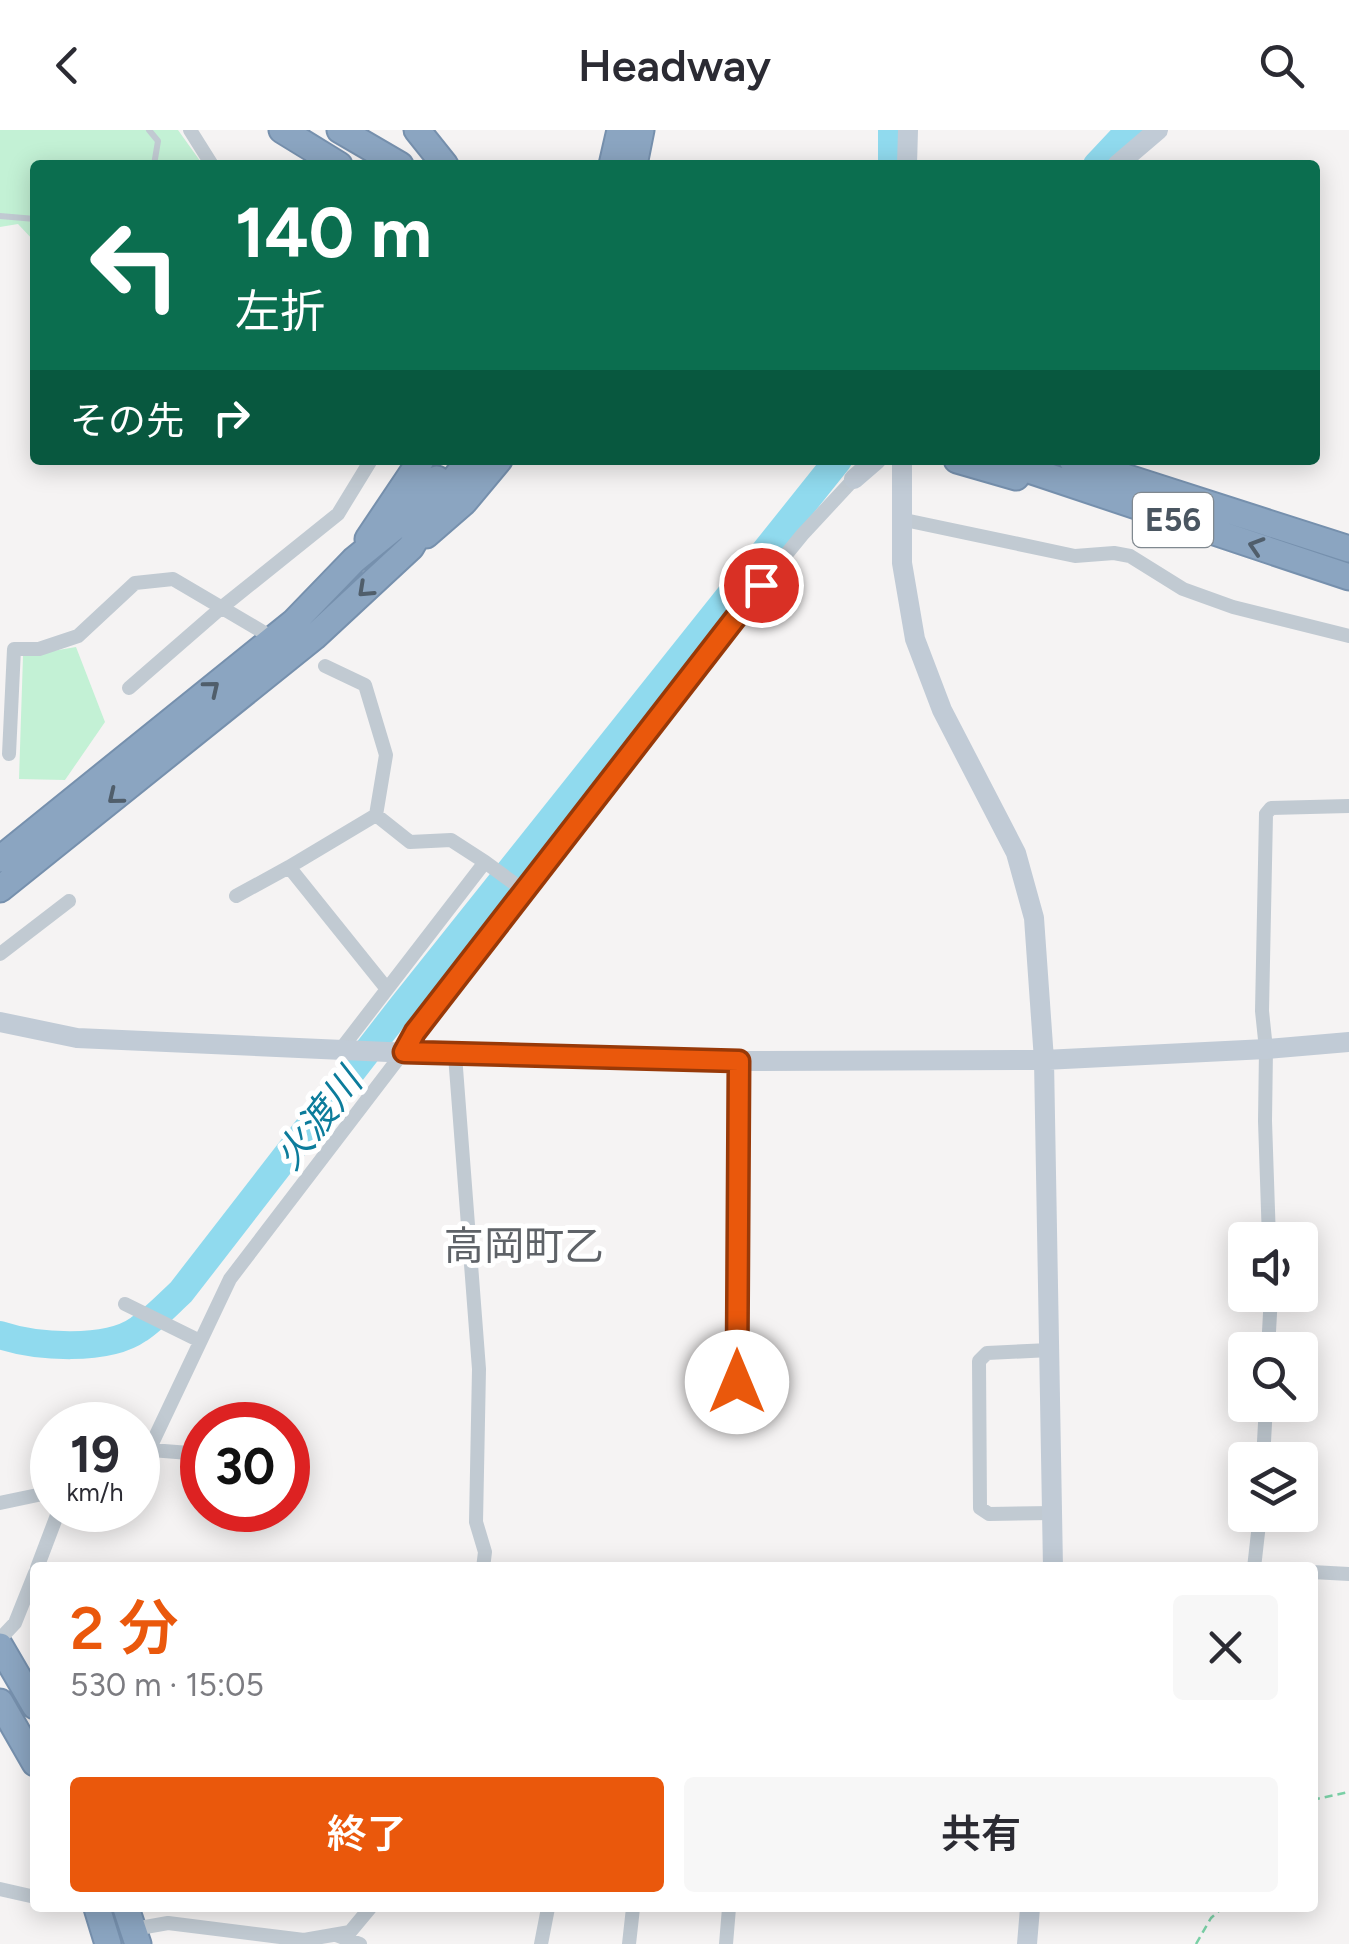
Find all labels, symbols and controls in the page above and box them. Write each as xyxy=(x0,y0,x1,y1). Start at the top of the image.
icon: back xyxy=(40,38,95,93)
text: Headway xyxy=(578,38,771,92)
icon: search xyxy=(1254,38,1309,93)
text: 140 m xyxy=(235,190,432,275)
icon: left xyxy=(70,200,200,330)
text: 左折 xyxy=(235,284,325,338)
icon: right xyxy=(204,390,259,445)
text: その先 xyxy=(70,398,184,444)
road number: E56 xyxy=(1133,493,1213,547)
one-way arrow xyxy=(1249,538,1266,558)
pin xyxy=(719,543,804,628)
icon: arrive xyxy=(734,558,789,613)
one-way arrow xyxy=(358,578,377,596)
one-way arrow xyxy=(201,682,219,700)
one-way arrow xyxy=(108,785,126,803)
water label: 火渡川 xyxy=(265,1057,374,1178)
district label: 高岡町乙 xyxy=(444,1222,604,1270)
map controls xyxy=(1228,1222,1318,1532)
button: sound xyxy=(1228,1222,1318,1312)
position arrow xyxy=(685,1330,789,1434)
button: search xyxy=(1228,1332,1318,1422)
speed limit sign: 30 xyxy=(180,1402,310,1532)
text: 19 xyxy=(70,1424,120,1485)
button: layers xyxy=(1228,1442,1318,1532)
text: km/h xyxy=(66,1477,124,1507)
text: 2 分 xyxy=(70,1592,179,1664)
button: close xyxy=(1173,1595,1278,1700)
text: 530 m · 15:05 xyxy=(70,1666,264,1704)
button: 終了 xyxy=(70,1777,664,1892)
button: 共有 xyxy=(684,1777,1278,1892)

